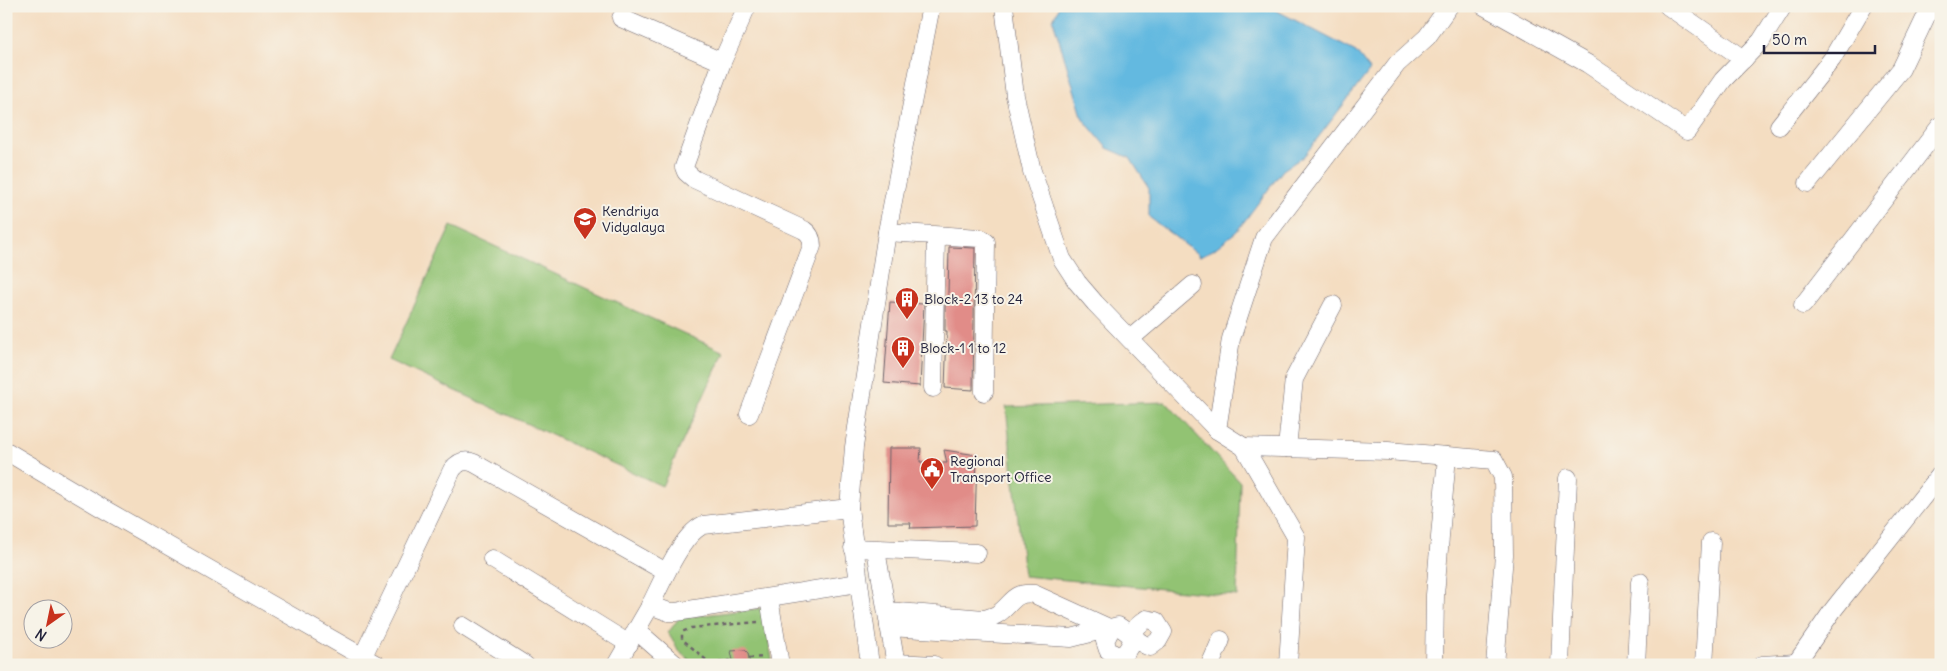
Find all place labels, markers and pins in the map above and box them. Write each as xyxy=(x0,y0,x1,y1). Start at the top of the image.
place label: Kendriya Vidyalaya xyxy=(602,202,665,236)
school or university icon: Kendriya Vidyalaya xyxy=(572,206,598,240)
building icon: Block-2 13 to 24 xyxy=(894,286,920,320)
place label: Block-2 13 to 24 xyxy=(924,290,1023,308)
building icon: Block-1 1 to 12 xyxy=(890,335,916,369)
place label: Block-1 1 to 12 xyxy=(920,339,1007,357)
place label: Regional Transport Office xyxy=(950,452,1052,486)
public building icon: Regional Transport Office xyxy=(919,456,945,490)

